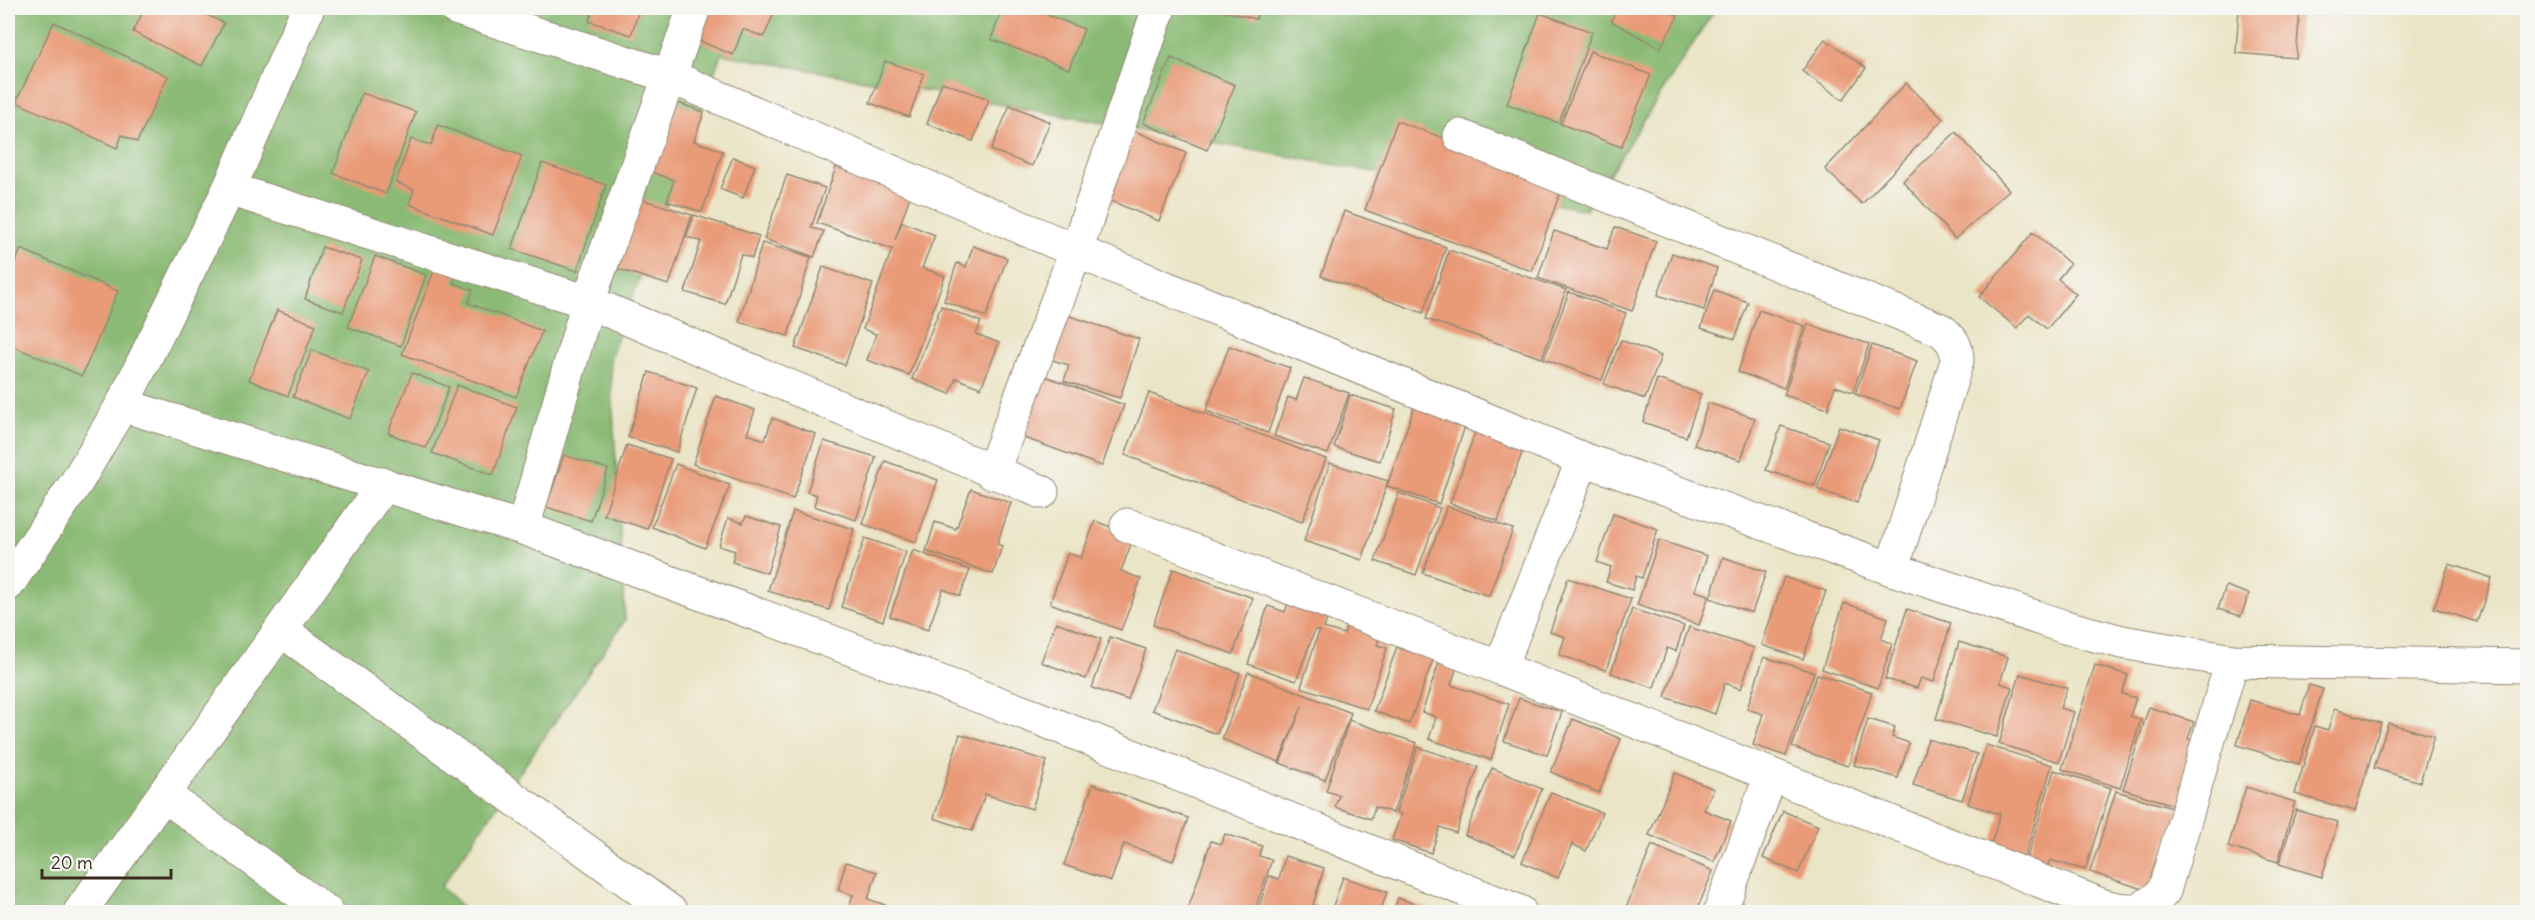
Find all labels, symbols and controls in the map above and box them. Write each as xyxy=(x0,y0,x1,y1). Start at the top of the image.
scale bar xyxy=(42,842,171,880)
text: 20 m xyxy=(51,851,93,874)

